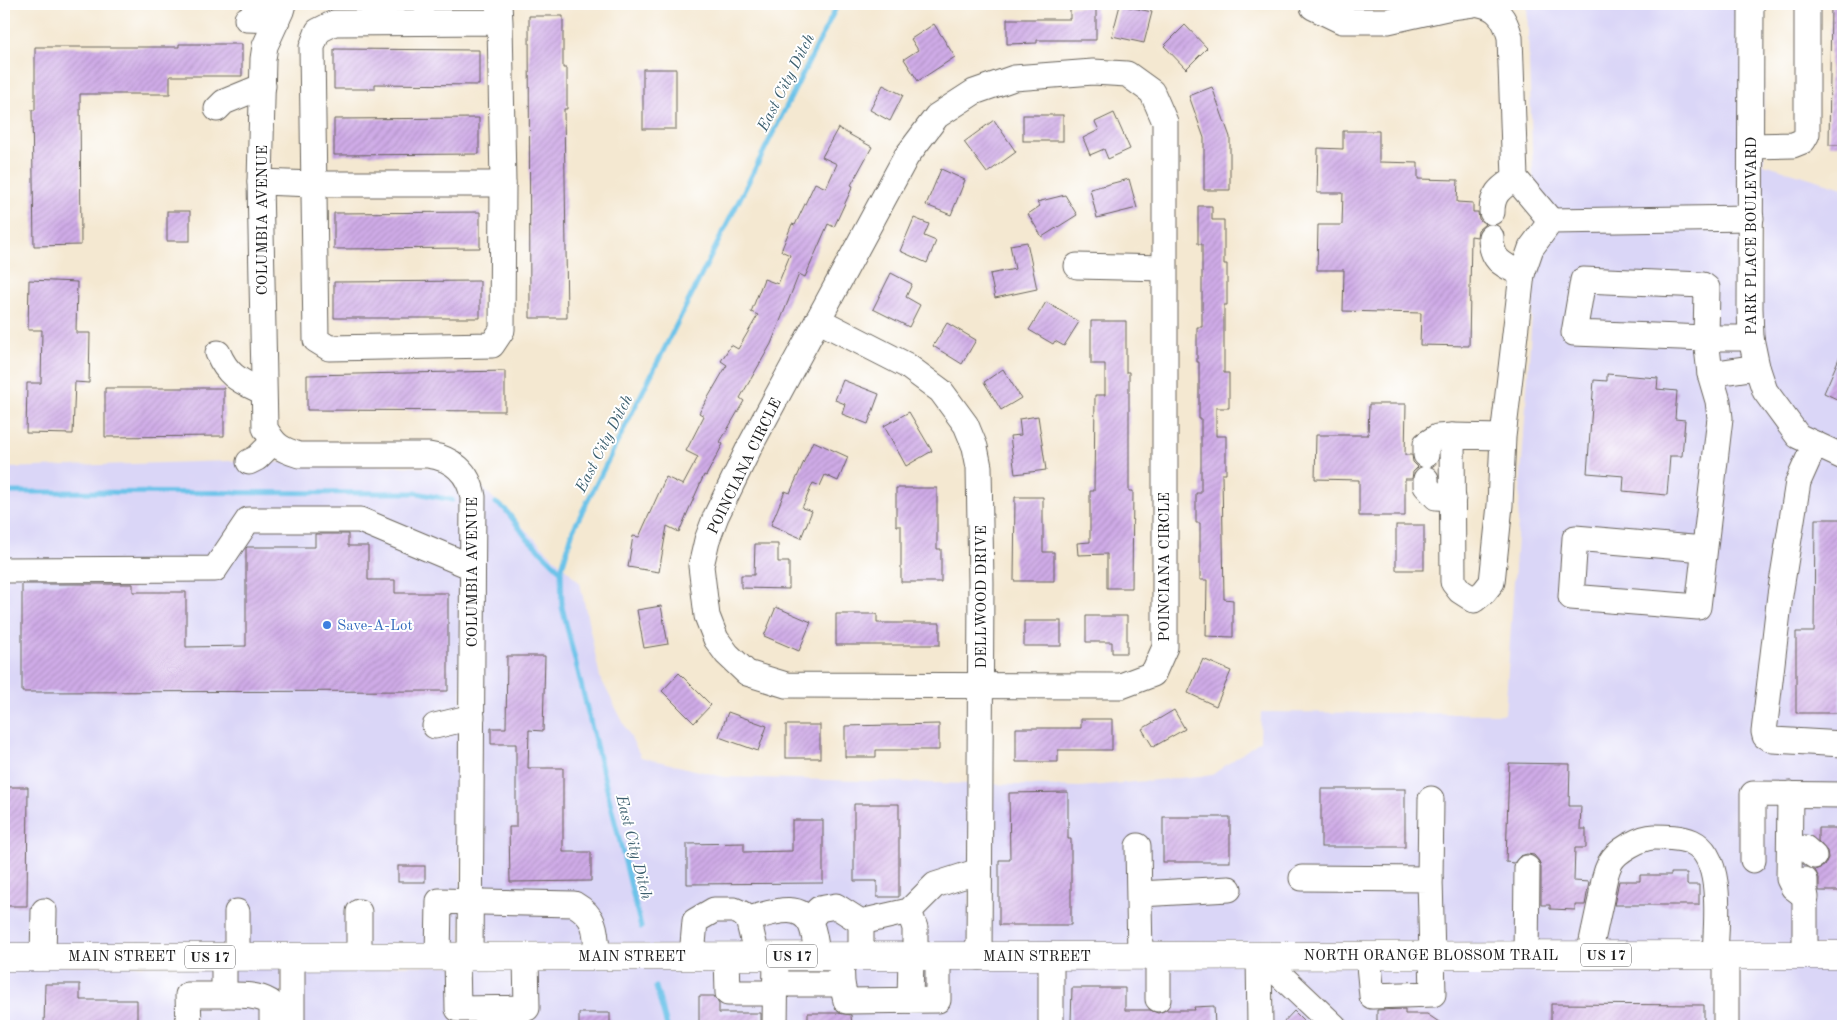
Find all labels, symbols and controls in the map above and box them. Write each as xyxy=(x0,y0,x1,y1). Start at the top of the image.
water label: East City Ditch xyxy=(755,31,818,135)
street label: PARK PLACE BOULEVARD xyxy=(1745,137,1760,335)
street label: COLUMBIA AVENUE xyxy=(256,145,271,295)
water label: East City Ditch xyxy=(573,392,636,496)
street label: POINCIANA CIRCLE xyxy=(706,396,785,537)
street label: POINCIANA CIRCLE xyxy=(1158,492,1173,642)
street label: COLUMBIA AVENUE xyxy=(466,497,481,647)
street label: DELLWOOD DRIVE xyxy=(975,525,990,669)
marker: Save-A-Lot xyxy=(321,619,333,631)
place label: Save-A-Lot xyxy=(337,619,413,634)
water label: East City Ditch xyxy=(612,792,654,902)
road number: US 17 xyxy=(767,944,817,968)
road number: US 17 xyxy=(1581,944,1631,966)
road number: US 17 xyxy=(185,946,235,969)
street label: NORTH ORANGE BLOSSOM TRAIL xyxy=(1304,949,1558,964)
street label: MAIN STREET xyxy=(68,950,176,965)
street label: MAIN STREET xyxy=(578,950,686,965)
street label: MAIN STREET xyxy=(983,950,1091,965)

